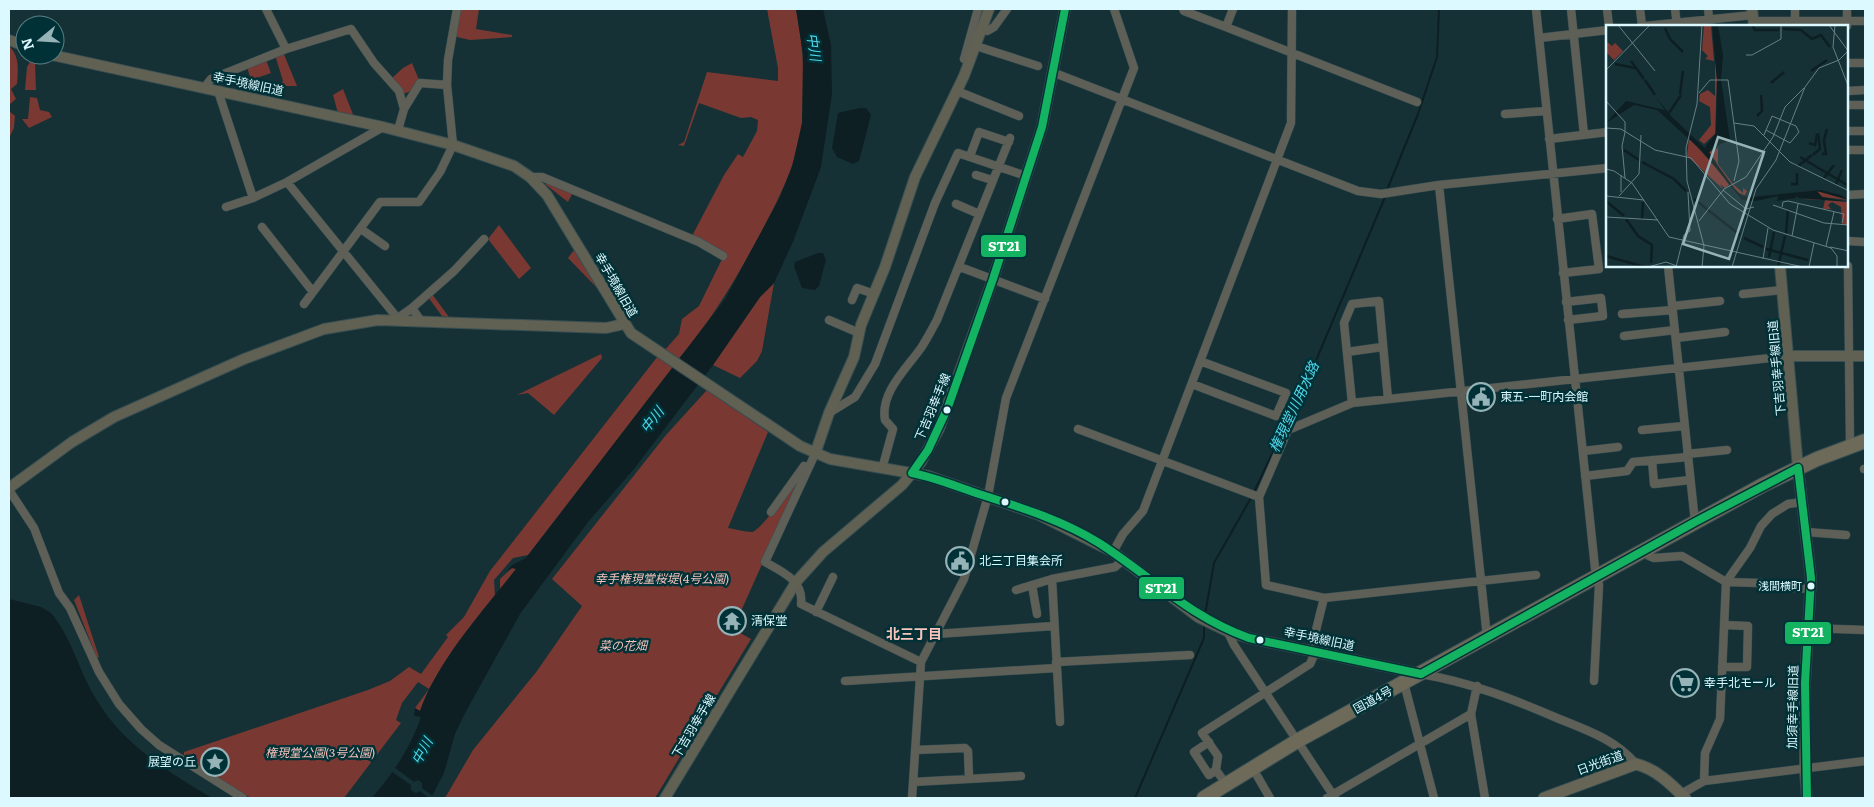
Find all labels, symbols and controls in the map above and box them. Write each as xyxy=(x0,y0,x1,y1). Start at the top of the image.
north arrow xyxy=(15,15,65,65)
inset map xyxy=(1606,25,1849,268)
water label: 中川 xyxy=(803,32,827,64)
text: N xyxy=(15,35,38,53)
street label: 幸手境線旧道 xyxy=(211,67,285,99)
line badge: ST21 xyxy=(980,234,1027,258)
text: ST21 xyxy=(988,235,1020,255)
street label: 幸手境線旧道 xyxy=(591,249,643,320)
street label: 下吉羽幸手線旧道 xyxy=(1763,319,1789,417)
water label: 権現堂川用水路 xyxy=(1263,357,1323,455)
street label: 下吉羽幸手線 xyxy=(910,370,954,443)
public building icon: 東五-一町内会館 xyxy=(1466,382,1496,412)
place label: 東五-一町内会館 xyxy=(1500,387,1588,405)
water label: 中川 xyxy=(635,401,669,437)
unlabelled marker xyxy=(942,405,952,415)
unlabelled marker xyxy=(1000,497,1010,507)
public building icon: 北三丁目集会所 xyxy=(945,546,975,576)
place label: 北三丁目集会所 xyxy=(979,551,1063,569)
park label: 幸手権現堂桜堤(4号公園) xyxy=(595,569,729,587)
line badge: ST21 xyxy=(1138,576,1185,600)
text: ST21 xyxy=(1145,577,1177,597)
place label: 浅間横町 xyxy=(1758,577,1802,593)
marker: 浅間横町 xyxy=(1806,581,1816,591)
temple icon: 清保堂 xyxy=(717,606,747,636)
place label: 清保堂 xyxy=(751,611,787,629)
line badge: ST21 xyxy=(1784,621,1832,645)
text: ST21 xyxy=(1792,621,1824,641)
street label: 幸手境線旧道 xyxy=(1282,622,1356,654)
district label: 北三丁目 xyxy=(886,623,942,643)
unlabelled marker xyxy=(1255,635,1265,645)
park label: 菜の花畑 xyxy=(599,636,649,654)
street label: 加須幸手線旧道 xyxy=(1782,665,1802,749)
supermarket icon: 幸手北モール xyxy=(1670,668,1700,698)
place label: 幸手北モール xyxy=(1704,673,1776,691)
street label: 国道4号 xyxy=(1350,681,1396,717)
street label: 下吉羽幸手線 xyxy=(667,690,719,761)
water label: 中川 xyxy=(406,732,438,768)
park label: 権現堂公園(3号公園) xyxy=(265,743,375,761)
street label: 日光街道 xyxy=(1574,745,1625,779)
place icon: 展望の丘 xyxy=(200,747,230,777)
place label: 展望の丘 xyxy=(148,752,196,770)

